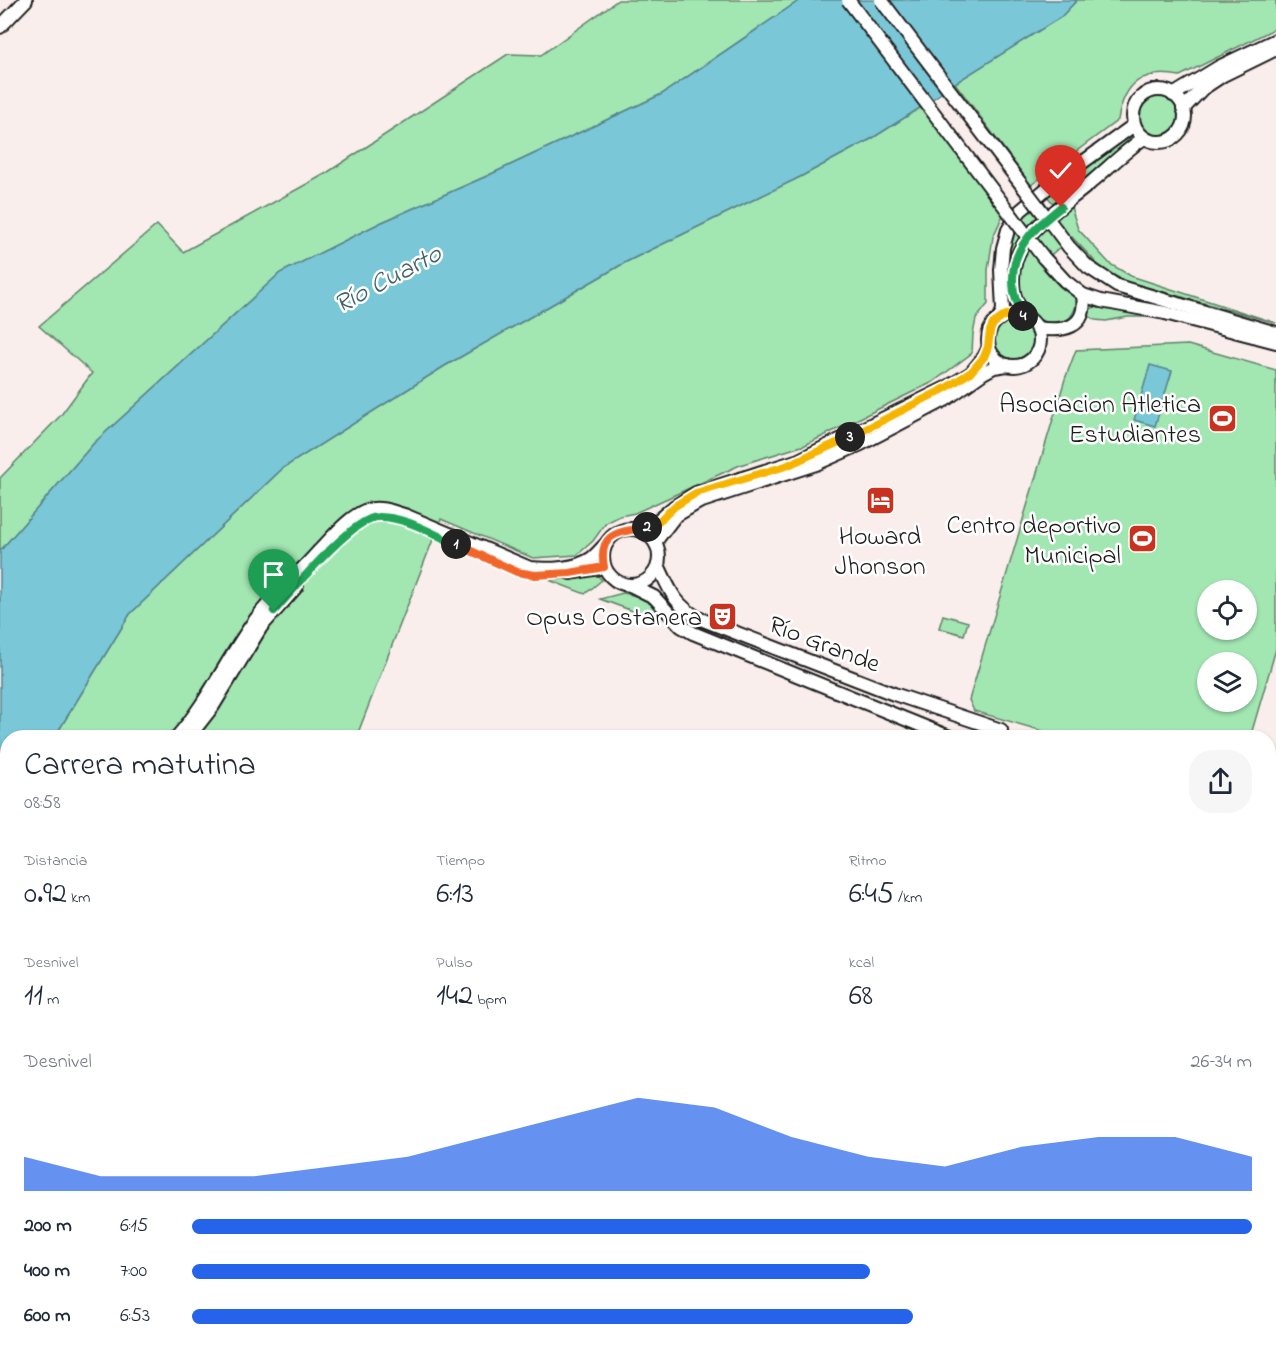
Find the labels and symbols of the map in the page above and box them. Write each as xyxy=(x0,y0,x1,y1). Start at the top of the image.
pin xyxy=(1035,145,1086,207)
water label: Río Cuarto xyxy=(327,235,450,325)
pin: 4 xyxy=(1008,301,1038,331)
place label: Asociacion Atletica Estudiantes xyxy=(999,387,1201,455)
sports icon: Asociacion Atletica Estudiantes xyxy=(1206,402,1238,434)
pin: 3 xyxy=(835,422,865,452)
hotel icon: Howard Jhonson xyxy=(864,485,896,517)
place label: Centro deportivo Municipal xyxy=(946,508,1121,576)
pin: 2 xyxy=(632,512,662,542)
place label: Howard Jhonson xyxy=(835,519,925,587)
sports icon: Centro deportivo Municipal xyxy=(1126,523,1158,555)
pin: 1 xyxy=(441,529,471,559)
pin xyxy=(248,549,299,611)
place label: Opus Costanera xyxy=(526,600,702,638)
theatre icon: Opus Costanera xyxy=(707,600,739,632)
street label: Río Grande xyxy=(763,607,885,685)

